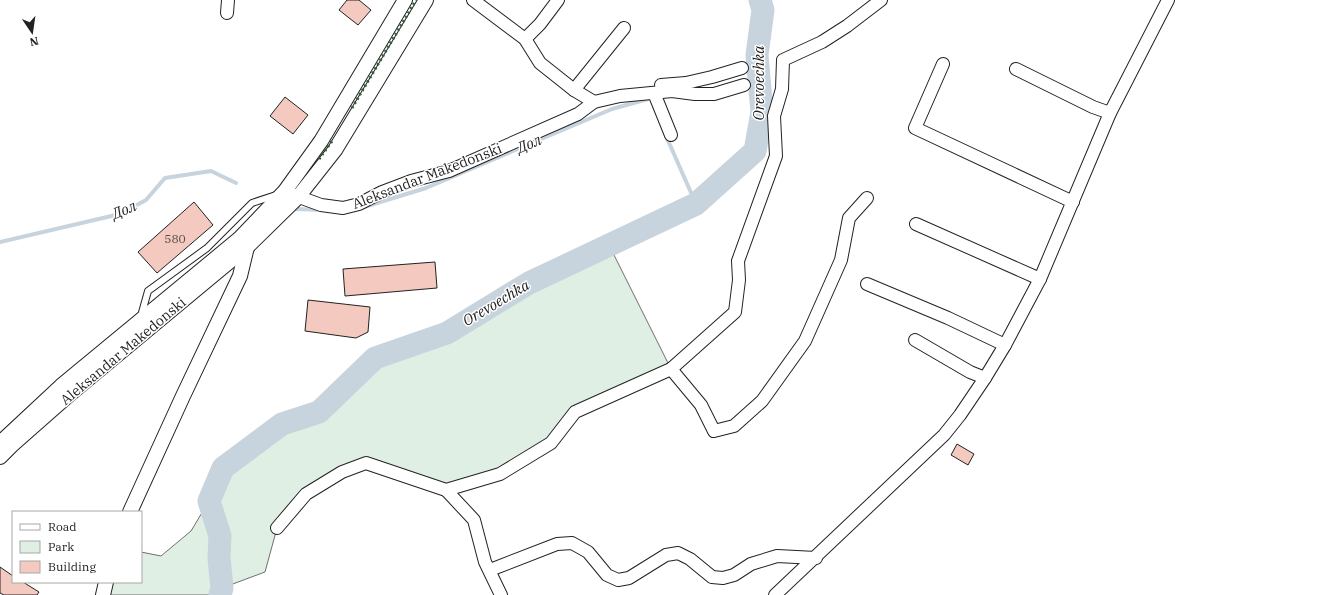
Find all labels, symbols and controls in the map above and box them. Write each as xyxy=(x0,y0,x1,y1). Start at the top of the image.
north arrow xyxy=(12,12,52,52)
text: N xyxy=(28,34,40,50)
water label: Orevoechka xyxy=(749,45,768,120)
water label: Дол xyxy=(512,130,545,158)
street label: Aleksandar Makedonski xyxy=(350,139,504,213)
water label: Дол xyxy=(107,196,140,224)
house number: 580 xyxy=(164,231,186,246)
water label: Orevoechka xyxy=(459,275,533,330)
street label: Aleksandar Makedonski xyxy=(56,293,190,409)
legend xyxy=(12,511,142,583)
text: Road xyxy=(48,519,77,534)
text: Park xyxy=(48,539,74,554)
text: Building xyxy=(48,559,96,574)

